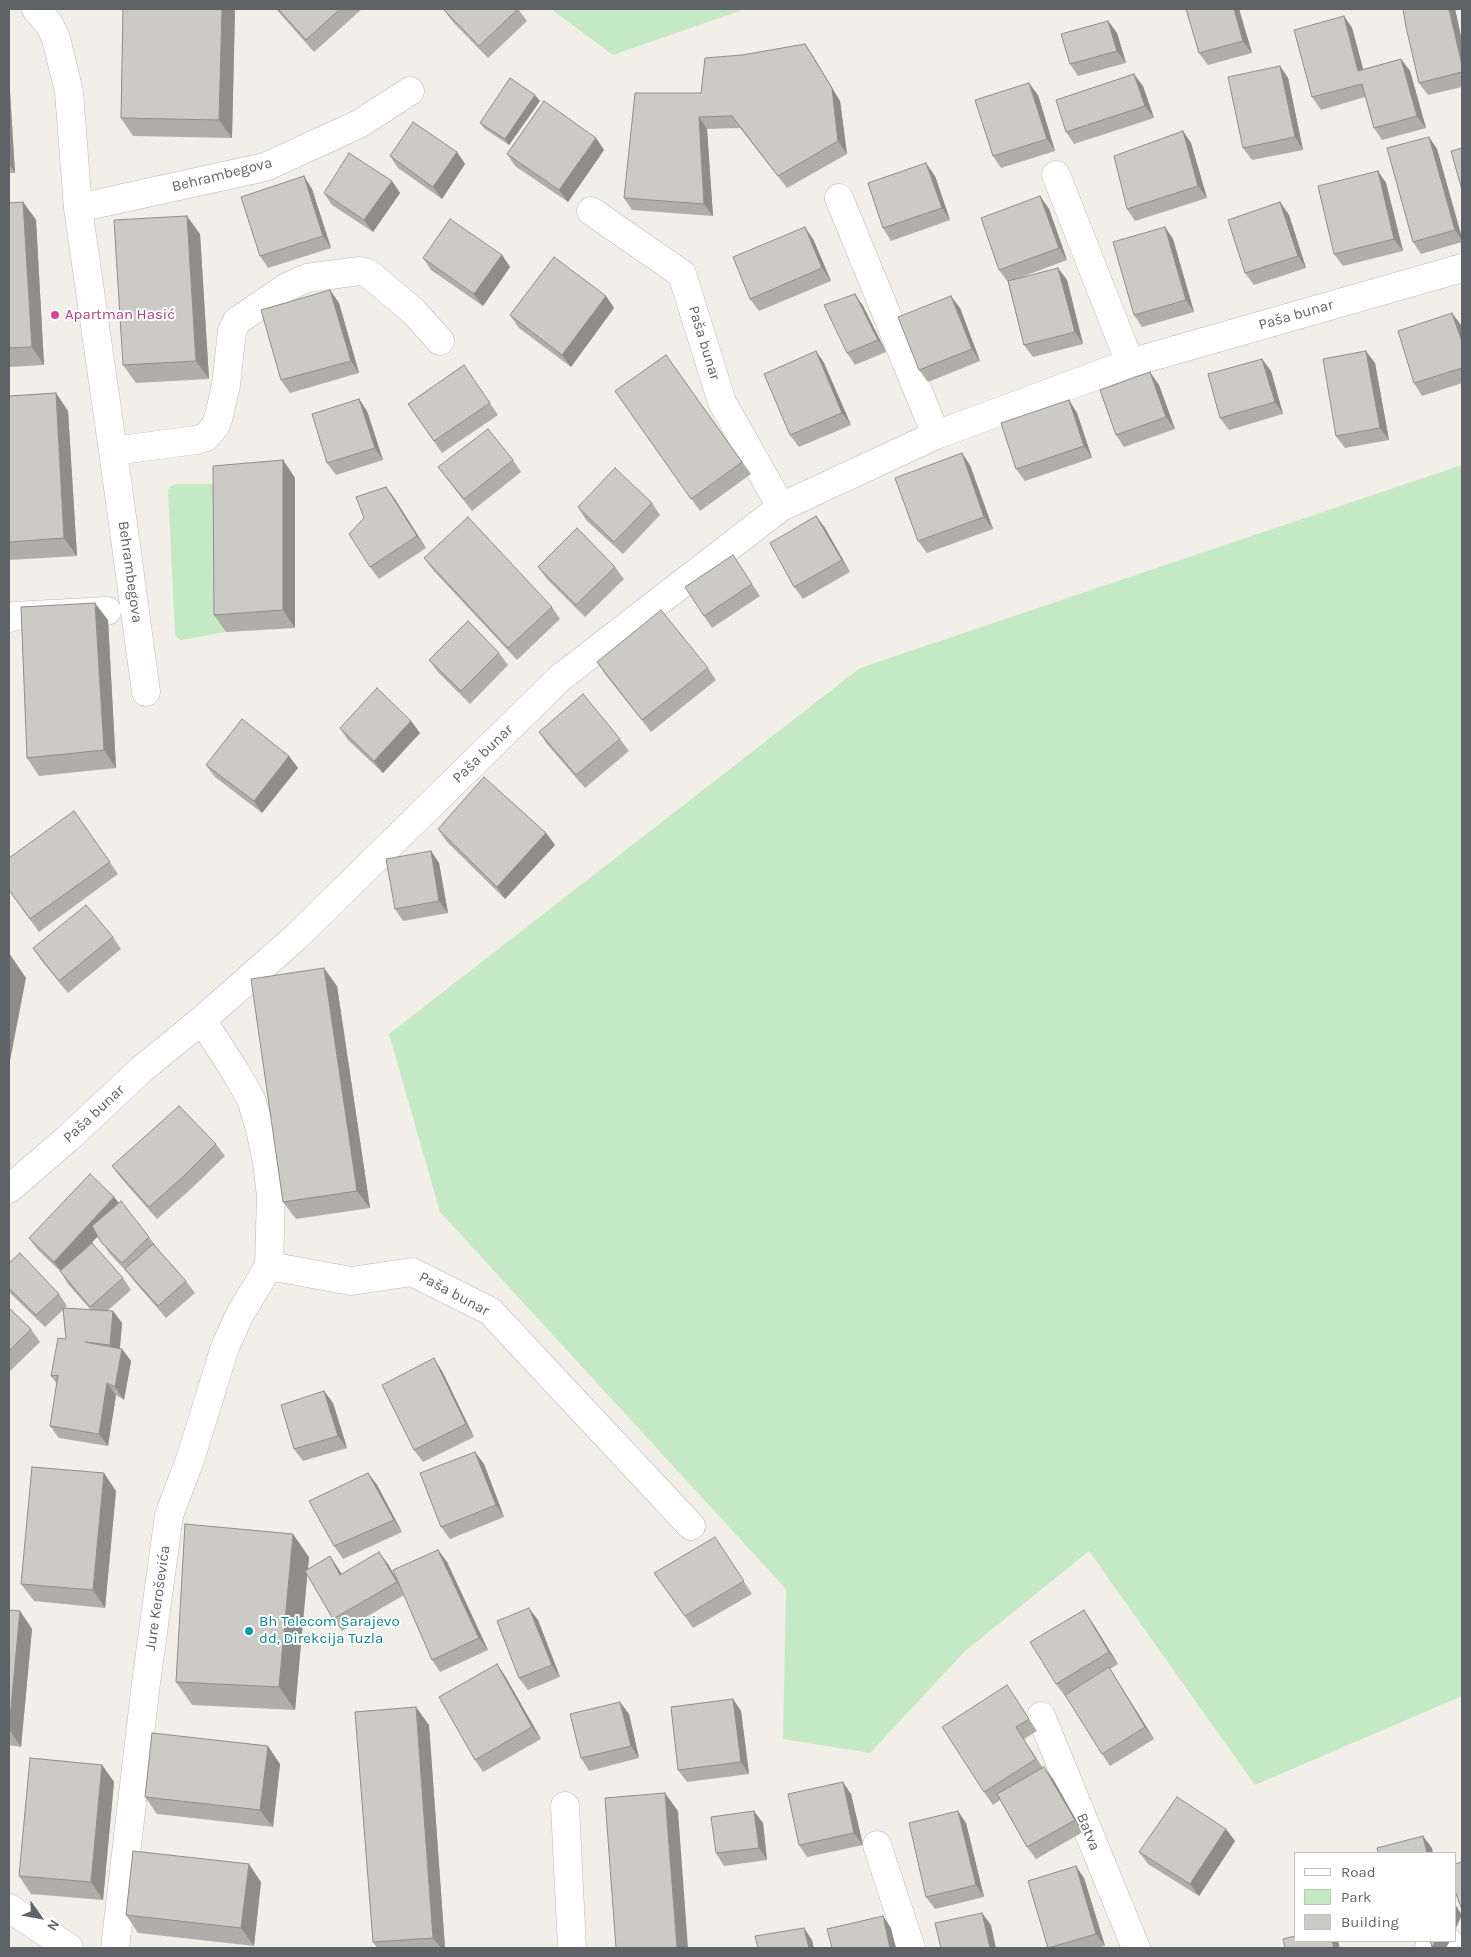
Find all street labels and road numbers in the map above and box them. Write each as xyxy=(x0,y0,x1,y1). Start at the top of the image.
street label: Behrambegova xyxy=(170,154,274,196)
street label: Paša bunar xyxy=(1257,296,1335,334)
street label: Paša bunar xyxy=(684,304,724,382)
street label: Behrambegova xyxy=(114,520,146,624)
street label: Paša bunar xyxy=(449,721,517,787)
street label: Paša bunar xyxy=(60,1081,128,1147)
street label: Paša bunar xyxy=(416,1268,492,1320)
street label: Jure Keroševića xyxy=(142,1544,174,1652)
street label: Batva xyxy=(1072,1811,1104,1853)

